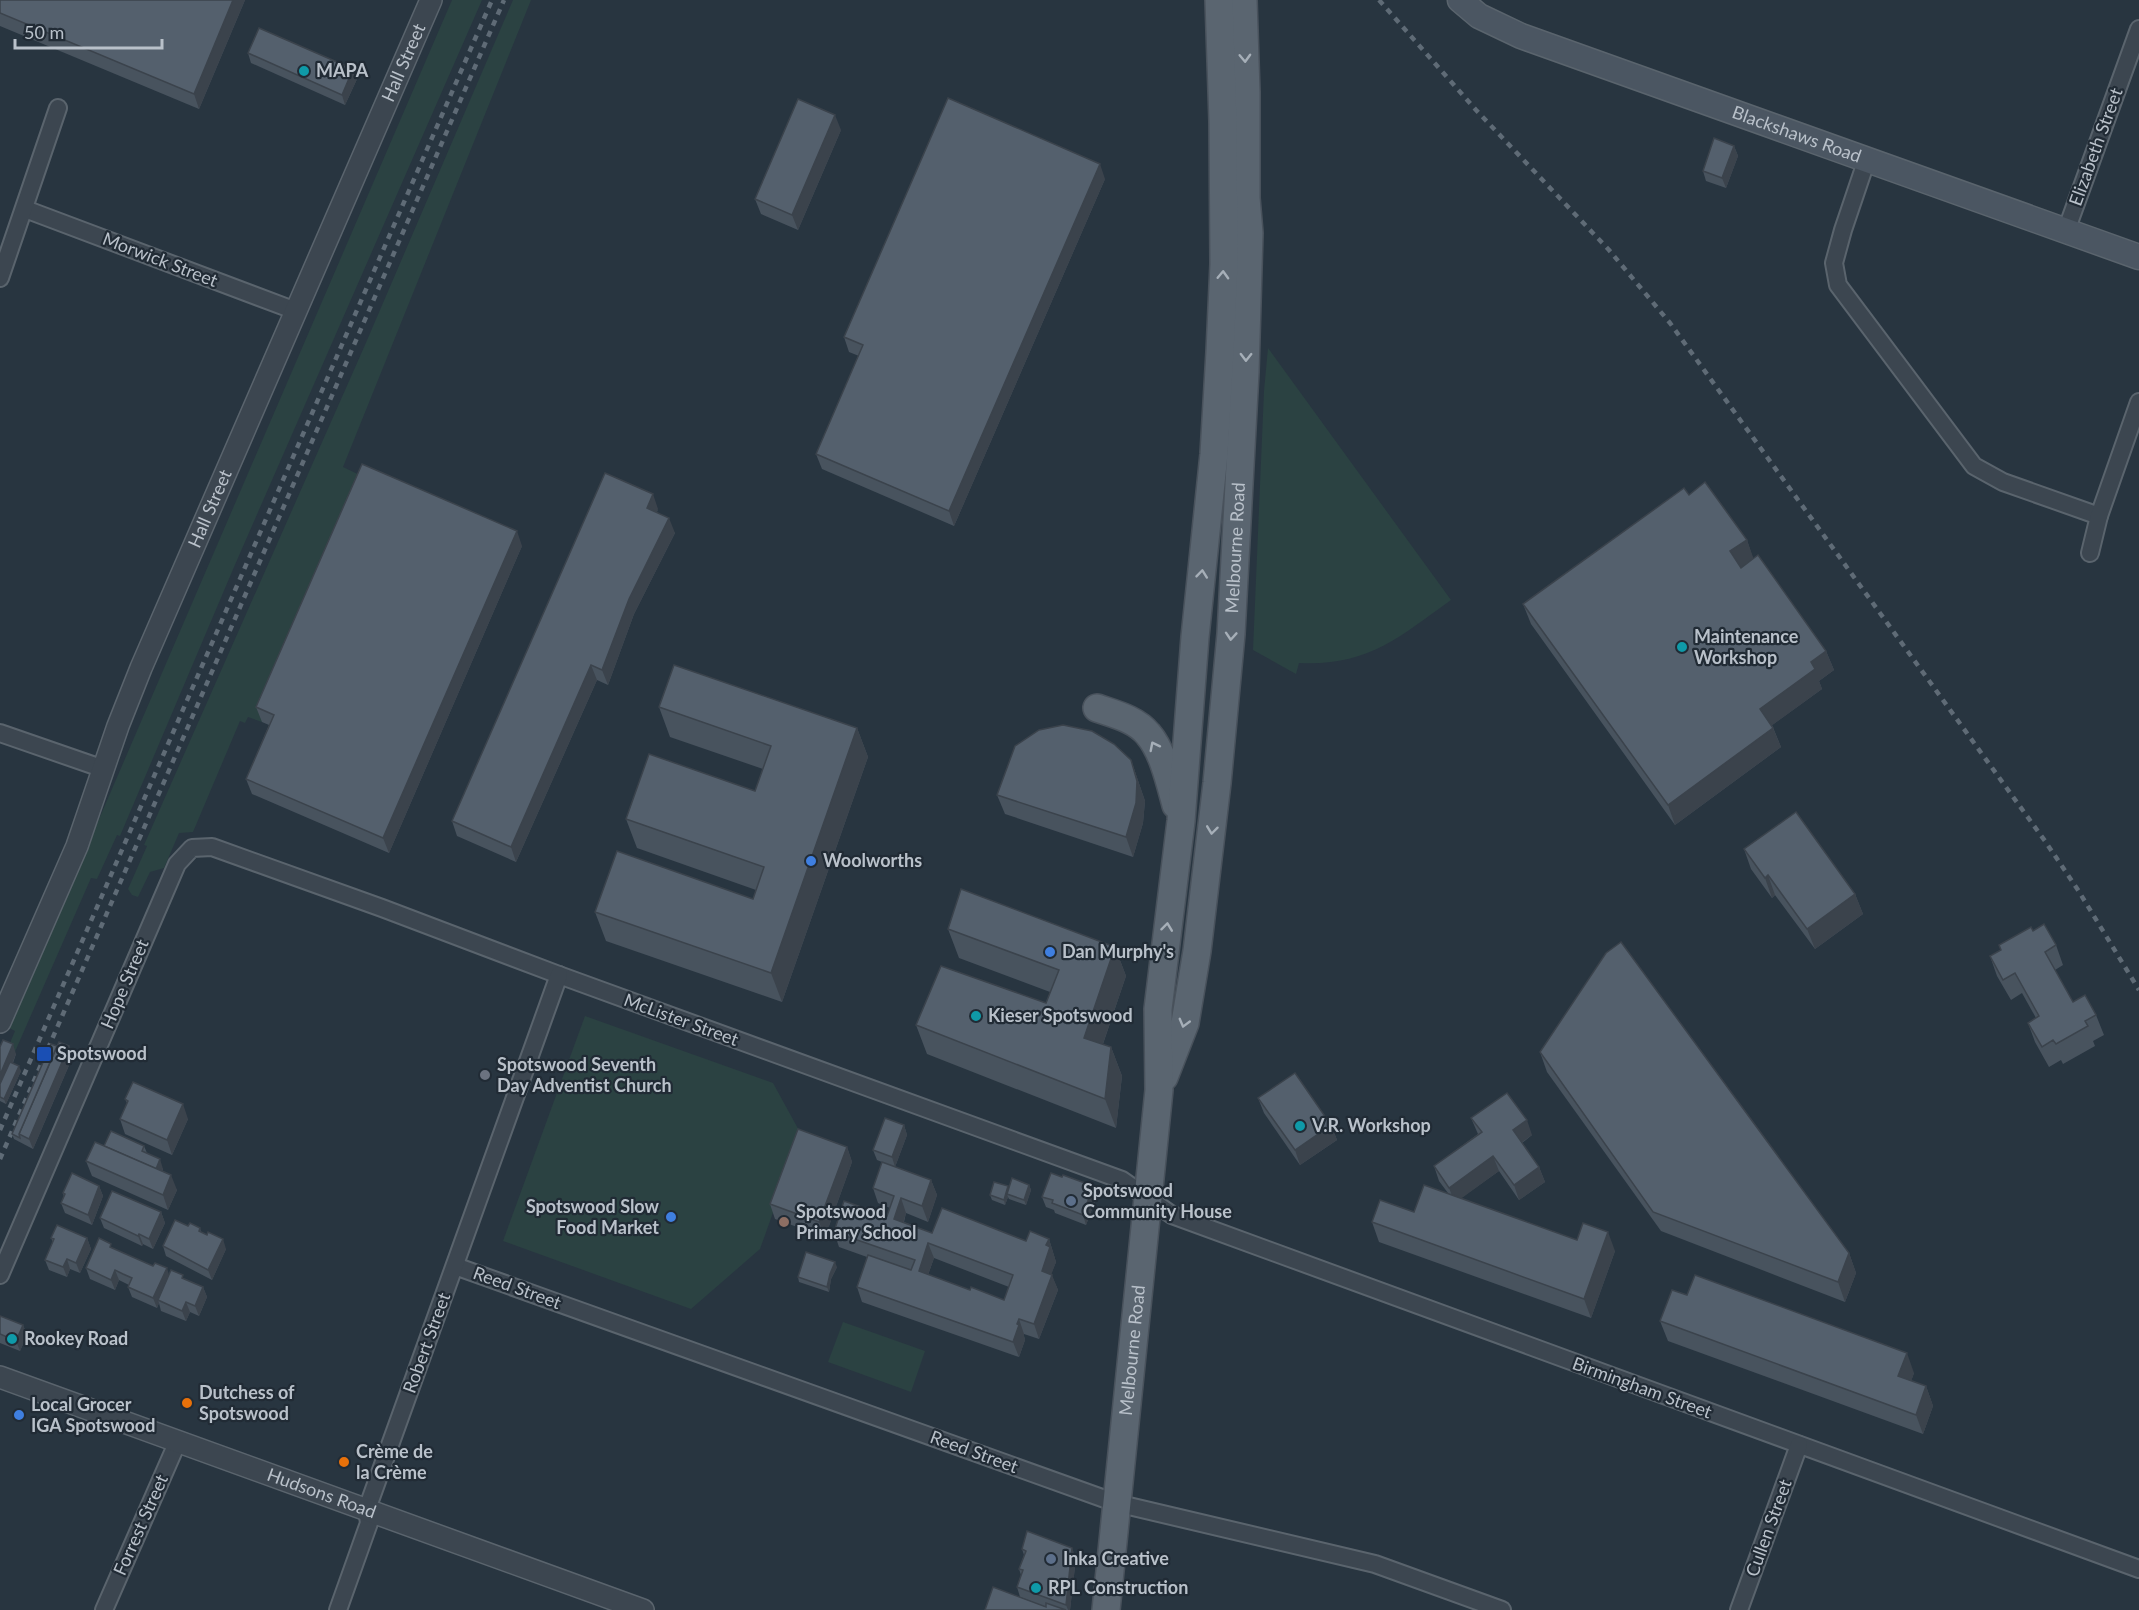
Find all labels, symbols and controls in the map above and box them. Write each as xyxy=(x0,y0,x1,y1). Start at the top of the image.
scale bar xyxy=(15,12,162,50)
street label: Hall Street xyxy=(376,20,430,105)
text: 50 m xyxy=(24,21,64,43)
one-way arrow xyxy=(1239,54,1251,63)
place label: MAPA xyxy=(316,59,369,81)
marker: MAPA xyxy=(297,64,311,78)
street label: Elizabeth Street xyxy=(2064,84,2127,209)
street label: Blackshaws Road xyxy=(1729,100,1864,167)
street label: Morwick Street xyxy=(100,227,221,291)
one-way arrow xyxy=(1217,270,1230,279)
one-way arrow xyxy=(1239,353,1252,362)
street label: Hall Street xyxy=(183,465,236,551)
street label: Melbourne Road xyxy=(1220,482,1249,614)
one-way arrow xyxy=(1195,569,1208,578)
place label: Maintenance Workshop xyxy=(1694,625,1799,668)
one-way arrow xyxy=(1225,631,1238,640)
marker: Maintenance Workshop xyxy=(1675,640,1689,654)
one-way arrow xyxy=(1150,741,1162,752)
one-way arrow xyxy=(1206,825,1219,834)
place label: Woolworths xyxy=(823,849,922,871)
marker: Woolworths xyxy=(804,854,818,868)
one-way arrow xyxy=(1160,922,1173,931)
street label: Hope Street xyxy=(95,935,153,1032)
place label: Dan Murphy's xyxy=(1062,940,1174,962)
marker: Dan Murphy's xyxy=(1043,945,1057,959)
street label: McLister Street xyxy=(621,988,742,1050)
place label: Kieser Spotswood xyxy=(988,1004,1133,1026)
marker: Kieser Spotswood xyxy=(969,1009,983,1023)
one-way arrow xyxy=(1179,1017,1191,1027)
place label: Spotswood xyxy=(57,1042,147,1064)
marker: Spotswood xyxy=(35,1045,53,1063)
place label: Spotswood Seventh Day Adventist Church xyxy=(497,1053,672,1096)
marker: Spotswood Seventh Day Adventist Church xyxy=(478,1068,492,1082)
place label: V.R. Workshop xyxy=(1311,1114,1431,1136)
marker: V.R. Workshop xyxy=(1293,1119,1307,1133)
place label: Spotswood Community House xyxy=(1083,1179,1232,1222)
marker: Spotswood Community House xyxy=(1064,1194,1078,1208)
place label: Spotswood Slow Food Market xyxy=(526,1195,660,1238)
place label: Spotswood Primary School xyxy=(796,1200,916,1243)
marker: Spotswood Slow Food Market xyxy=(664,1210,678,1224)
marker: Spotswood Primary School xyxy=(777,1215,791,1229)
street label: Reed Street xyxy=(470,1261,565,1313)
street label: Melbourne Road xyxy=(1114,1284,1149,1417)
street label: Robert Street xyxy=(398,1289,455,1396)
place label: Rookey Road xyxy=(24,1327,128,1349)
marker: Rookey Road xyxy=(5,1332,19,1346)
street label: Birmingham Street xyxy=(1570,1352,1716,1423)
place label: Dutchess of Spotswood xyxy=(199,1381,295,1424)
place label: Local Grocer IGA Spotswood xyxy=(31,1393,155,1436)
marker: Dutchess of Spotswood xyxy=(180,1396,194,1410)
marker: Local Grocer IGA Spotswood xyxy=(12,1408,26,1422)
street label: Reed Street xyxy=(927,1425,1022,1477)
place label: Crème de la Crème xyxy=(356,1440,433,1483)
marker: Crème de la Crème xyxy=(337,1455,351,1469)
street label: Hudsons Road xyxy=(264,1463,379,1522)
street label: Forrest Street xyxy=(108,1470,172,1578)
street label: Cullen Street xyxy=(1740,1475,1796,1579)
place label: Inka Creative xyxy=(1063,1547,1169,1569)
marker: Inka Creative xyxy=(1044,1552,1058,1566)
place label: RPL Construction xyxy=(1048,1576,1188,1598)
marker: RPL Construction xyxy=(1029,1581,1043,1595)

